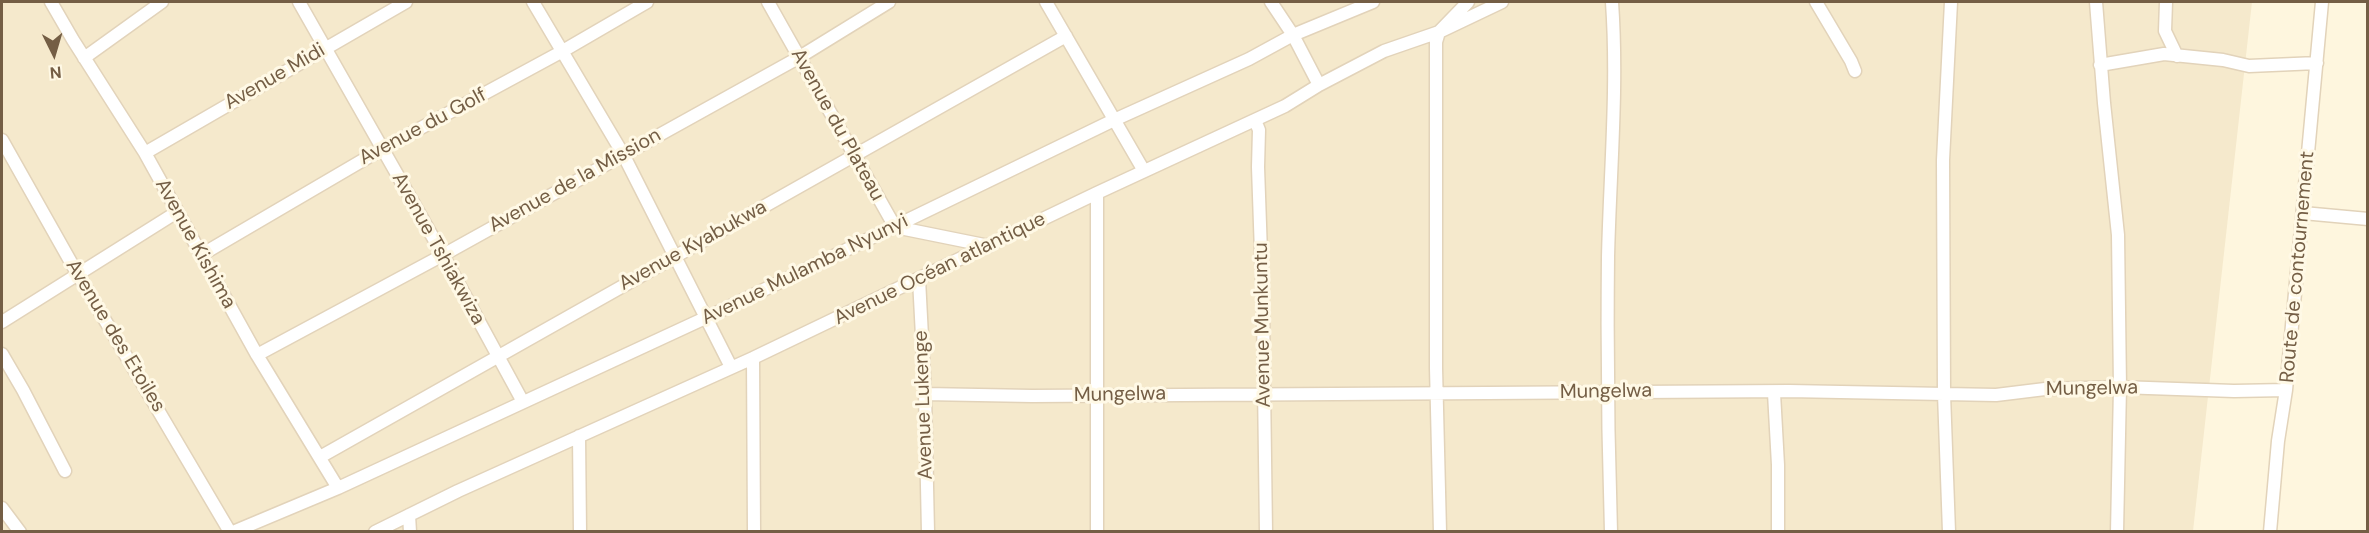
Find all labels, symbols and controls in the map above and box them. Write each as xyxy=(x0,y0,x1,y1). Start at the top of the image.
north arrow xyxy=(24,24,84,84)
street label: Avenue Midi xyxy=(220,39,330,115)
street label: Avenue du Plateau xyxy=(785,45,889,205)
text: N xyxy=(49,61,62,83)
street label: Avenue du Golf xyxy=(355,83,491,171)
street label: Avenue de la Mission xyxy=(485,124,665,238)
street label: Route de contournement xyxy=(2276,150,2320,384)
street label: Avenue Tshiakwiza xyxy=(386,169,490,329)
street label: Avenue Kishima xyxy=(149,175,241,313)
street label: Avenue Kyabukwa xyxy=(615,195,771,297)
street label: Avenue Océan atlantique xyxy=(830,207,1050,331)
street label: Avenue Mulamba Nyunyi xyxy=(698,209,912,331)
street label: Avenue Munkuntu xyxy=(1250,242,1276,408)
street label: Avenue des Etoiles xyxy=(60,255,170,417)
street label: Avenue Lukenge xyxy=(909,330,939,480)
street label: Mungelwa xyxy=(2046,376,2138,402)
street label: Mungelwa xyxy=(1560,379,1652,405)
street label: Mungelwa xyxy=(1074,382,1166,408)

